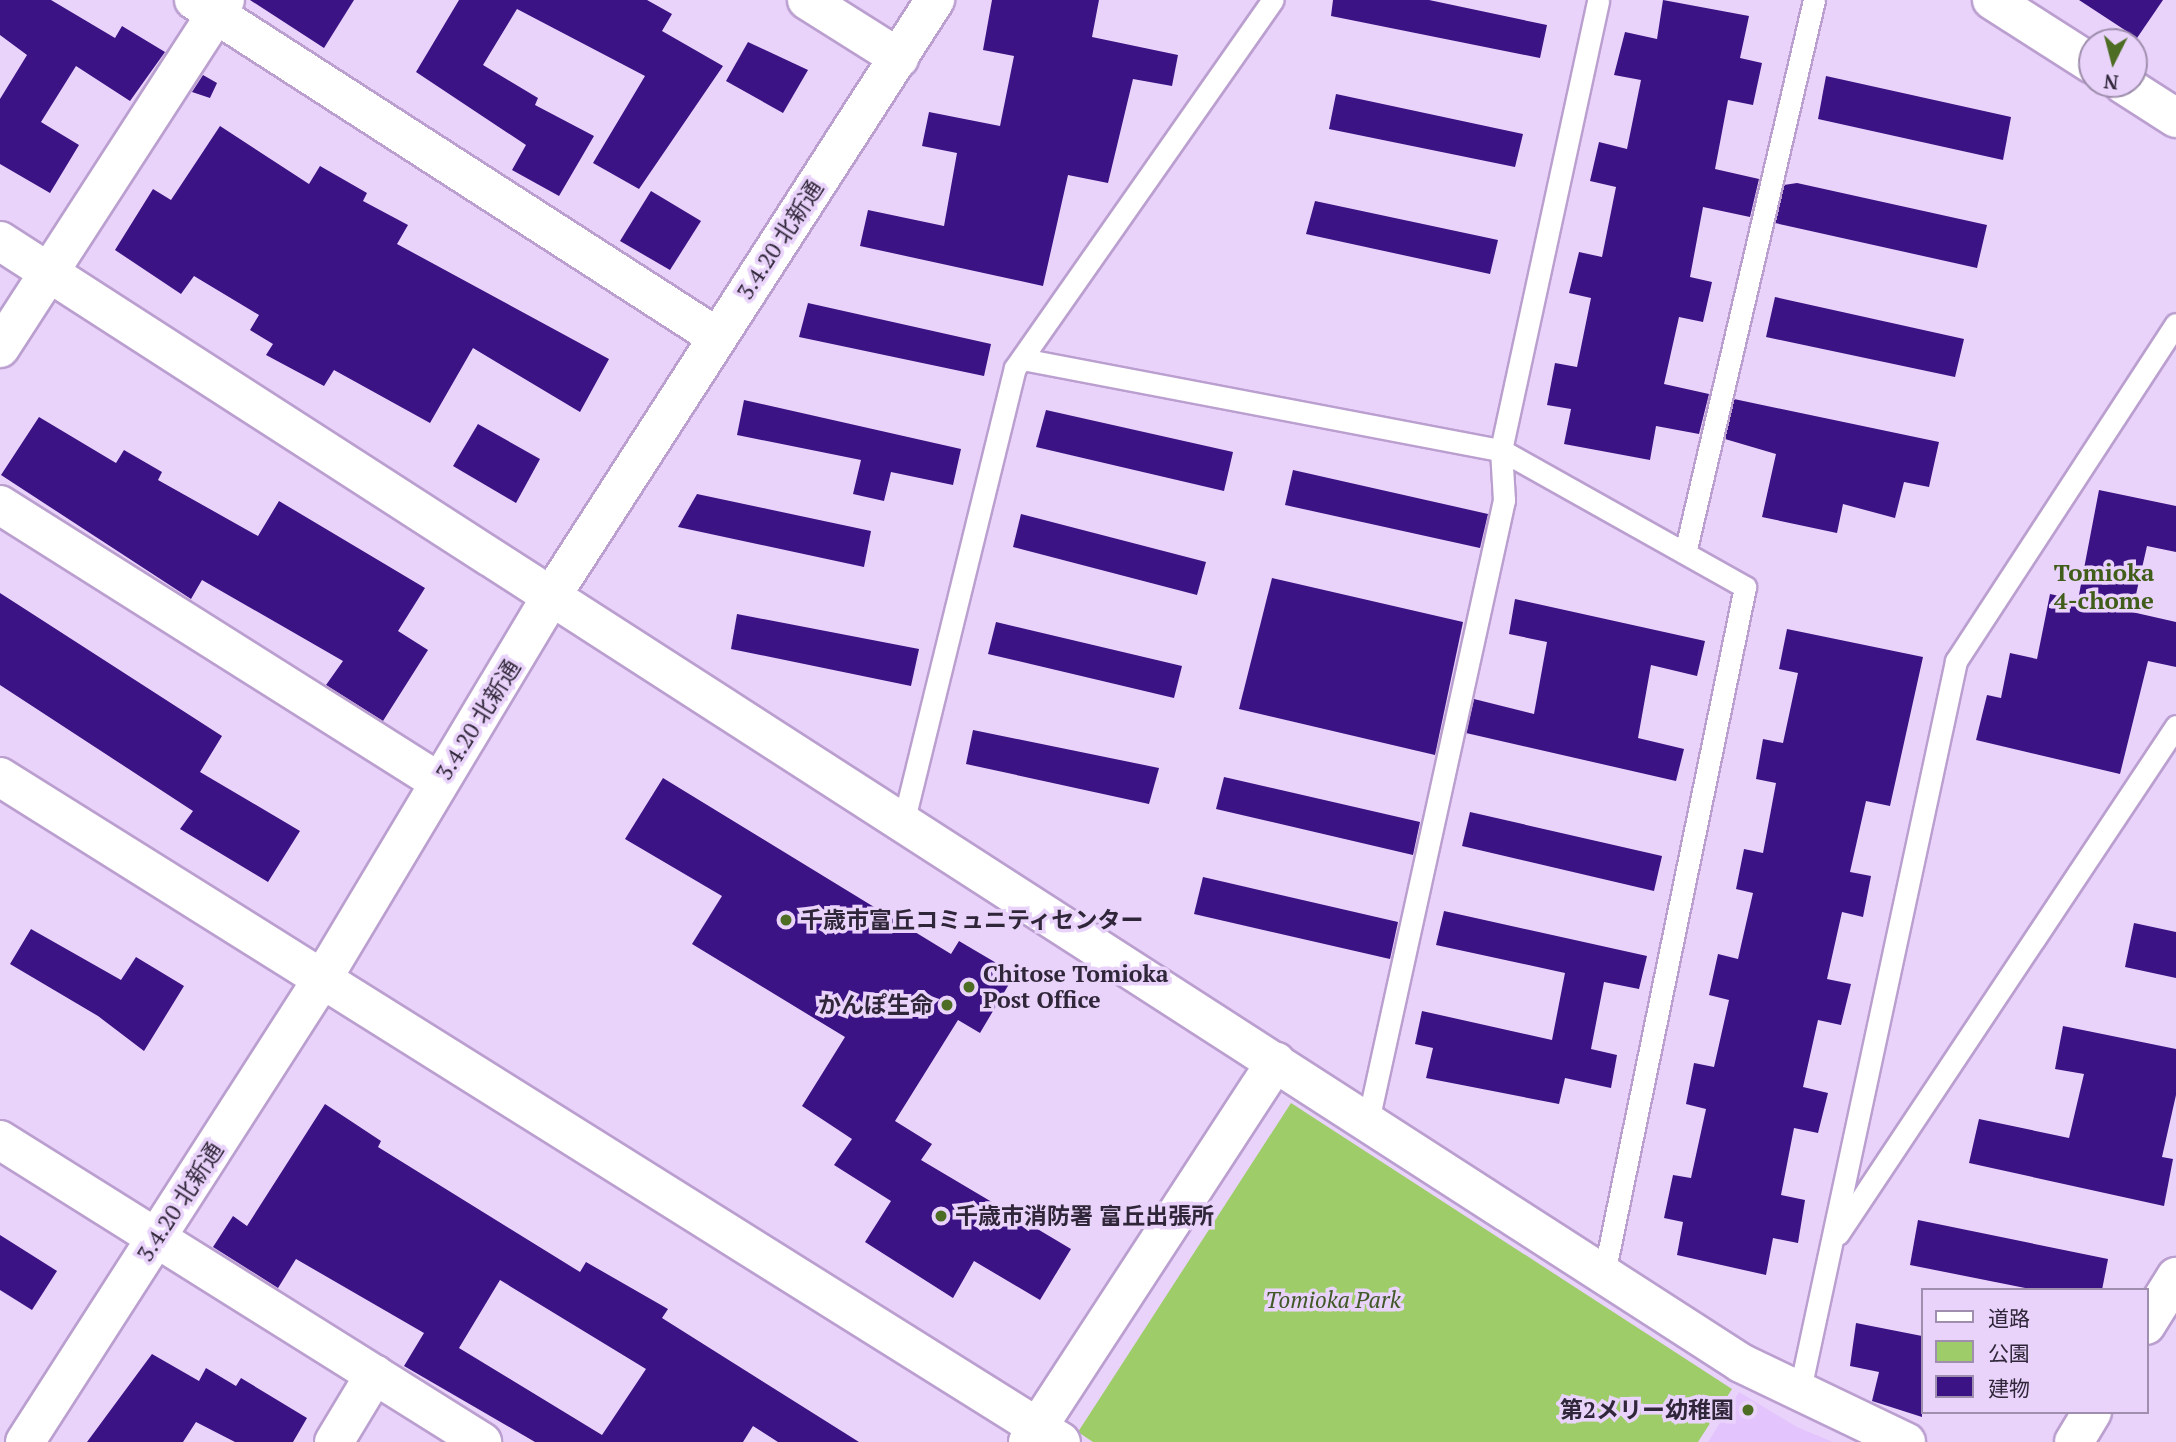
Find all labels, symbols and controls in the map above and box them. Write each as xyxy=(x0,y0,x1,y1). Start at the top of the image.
north arrow xyxy=(2078,28,2148,98)
text: N xyxy=(2102,69,2119,96)
street label: 3.4.20 北新通 xyxy=(731,175,829,305)
district label: Tomioka 4-chome xyxy=(2054,559,2154,615)
street label: 3.4.20 北新通 xyxy=(430,655,526,785)
place label: 千歳市富丘コミュニティセンター xyxy=(800,906,1145,934)
marker: 千歳市富丘コミュニティセンター xyxy=(778,912,794,928)
place label: Chitose Tomioka Post Office xyxy=(983,960,1169,1014)
marker: Chitose Tomioka Post Office xyxy=(961,979,977,995)
place label: かんぽ生命 xyxy=(818,991,933,1019)
marker: かんぽ生命 xyxy=(939,997,955,1013)
street label: 3.4.20 北新通 xyxy=(131,1137,229,1267)
place label: 千歳市消防署 富丘出張所 xyxy=(955,1202,1214,1230)
marker: 千歳市消防署 富丘出張所 xyxy=(933,1208,949,1224)
park label: Tomioka Park xyxy=(1265,1286,1401,1314)
legend xyxy=(1920,1288,2148,1414)
text: 道路 xyxy=(1988,1304,2030,1332)
text: 公園 xyxy=(1988,1339,2030,1367)
text: 建物 xyxy=(1988,1374,2030,1402)
place label: 第2メリー幼稚園 xyxy=(1560,1396,1734,1424)
marker: 第2メリー幼稚園 xyxy=(1740,1402,1756,1418)

